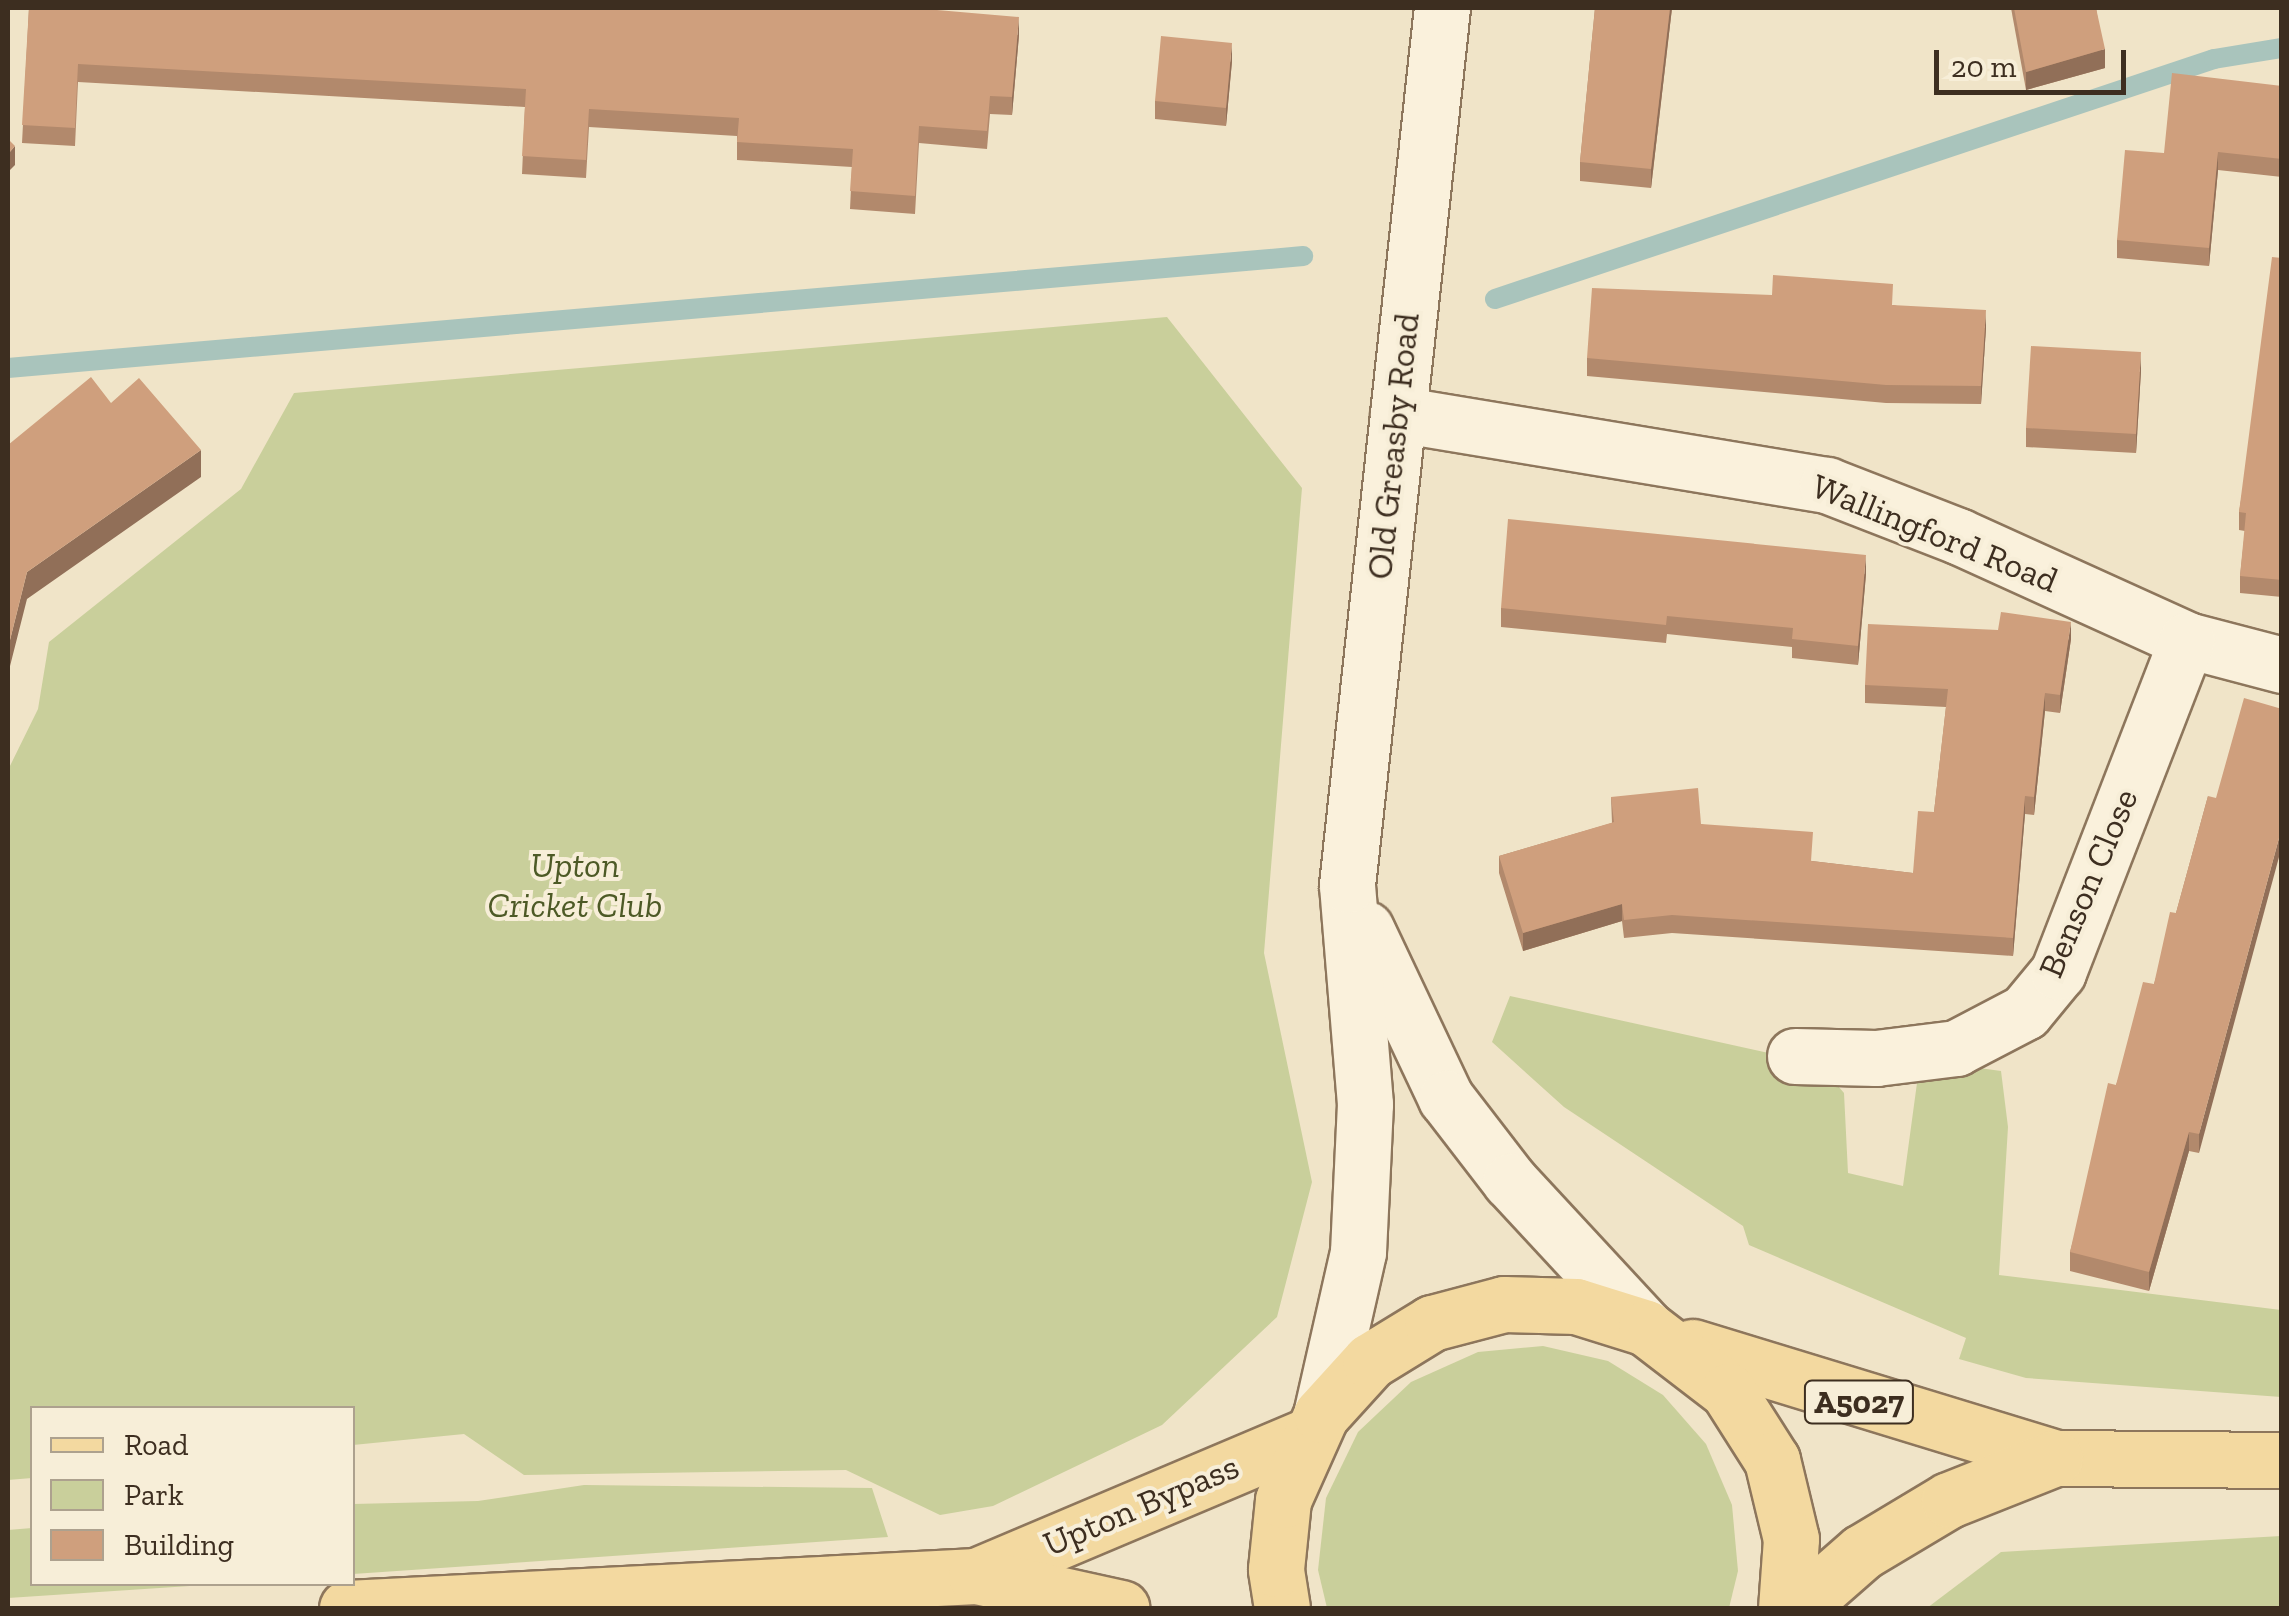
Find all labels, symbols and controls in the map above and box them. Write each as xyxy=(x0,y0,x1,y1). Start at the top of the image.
scale bar xyxy=(1939,30,2132,92)
text: 20 m xyxy=(1951,49,2016,85)
street label: Old Greasby Road xyxy=(1358,310,1428,582)
street label: Wallingford Road xyxy=(1806,465,2064,601)
street label: Benson Close xyxy=(2029,782,2147,984)
park label: Upton Cricket Club xyxy=(488,844,662,926)
road number: A5027 xyxy=(1802,1375,1916,1429)
legend xyxy=(30,1406,355,1586)
text: Road xyxy=(124,1427,189,1463)
street label: Upton Bypass xyxy=(1037,1445,1245,1565)
text: Park xyxy=(124,1477,184,1513)
text: Building xyxy=(124,1527,234,1563)

